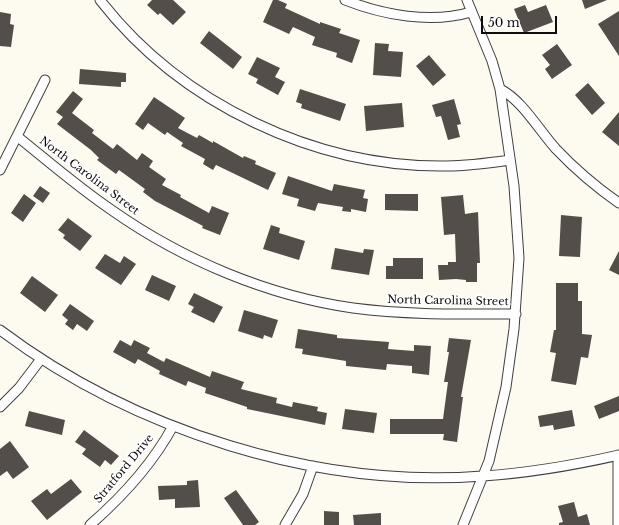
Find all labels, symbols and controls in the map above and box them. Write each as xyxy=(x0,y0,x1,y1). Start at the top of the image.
scale bar xyxy=(483,8,559,34)
text: 50 m xyxy=(488,15,520,30)
street label: North Carolina Street xyxy=(37,134,141,218)
street label: North Carolina Street xyxy=(387,293,509,309)
street label: Stratford Drive xyxy=(91,432,157,506)

